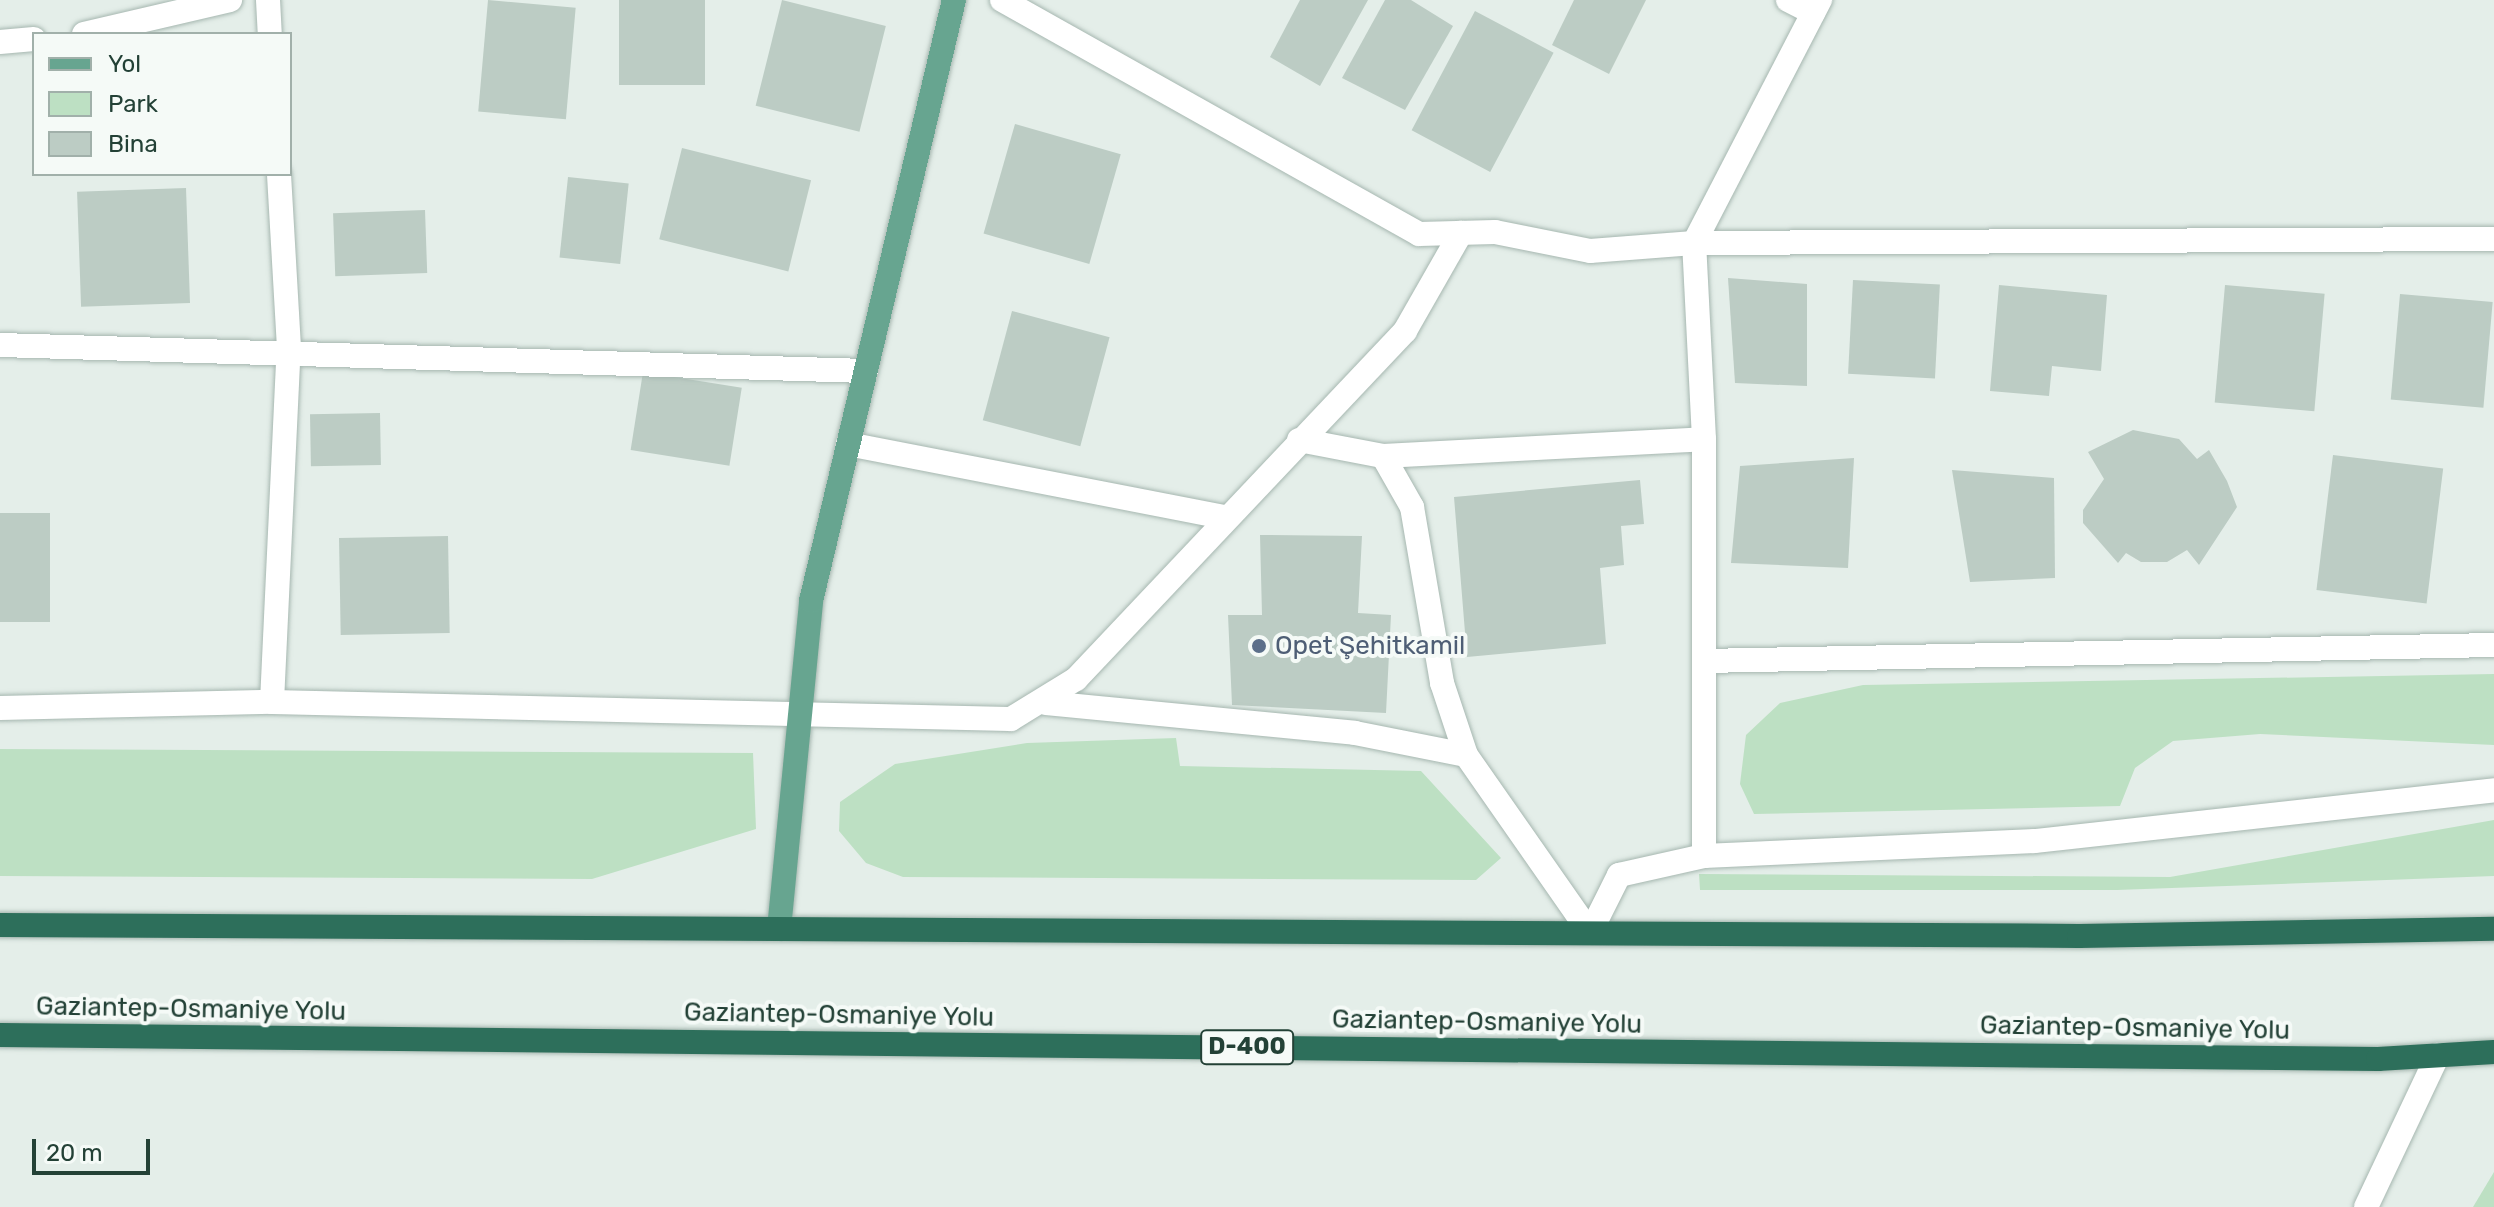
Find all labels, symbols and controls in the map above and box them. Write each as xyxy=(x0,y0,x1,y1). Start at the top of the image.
legend xyxy=(32,32,292,176)
text: Yol xyxy=(108,50,141,78)
text: Park xyxy=(108,90,158,118)
text: Bina xyxy=(108,130,158,158)
place label: Opet Şehitkamil xyxy=(1275,630,1465,662)
marker: Opet Şehitkamil xyxy=(1250,637,1268,655)
street label: Gaziantep-Osmaniye Yolu xyxy=(35,991,347,1027)
street label: Gaziantep-Osmaniye Yolu xyxy=(683,997,995,1033)
street label: Gaziantep-Osmaniye Yolu xyxy=(1331,1004,1643,1040)
street label: Gaziantep-Osmaniye Yolu xyxy=(1979,1010,2291,1046)
road number: D-400 xyxy=(1199,1027,1295,1067)
scale bar xyxy=(36,1123,154,1173)
text: 20 m xyxy=(46,1139,103,1167)

